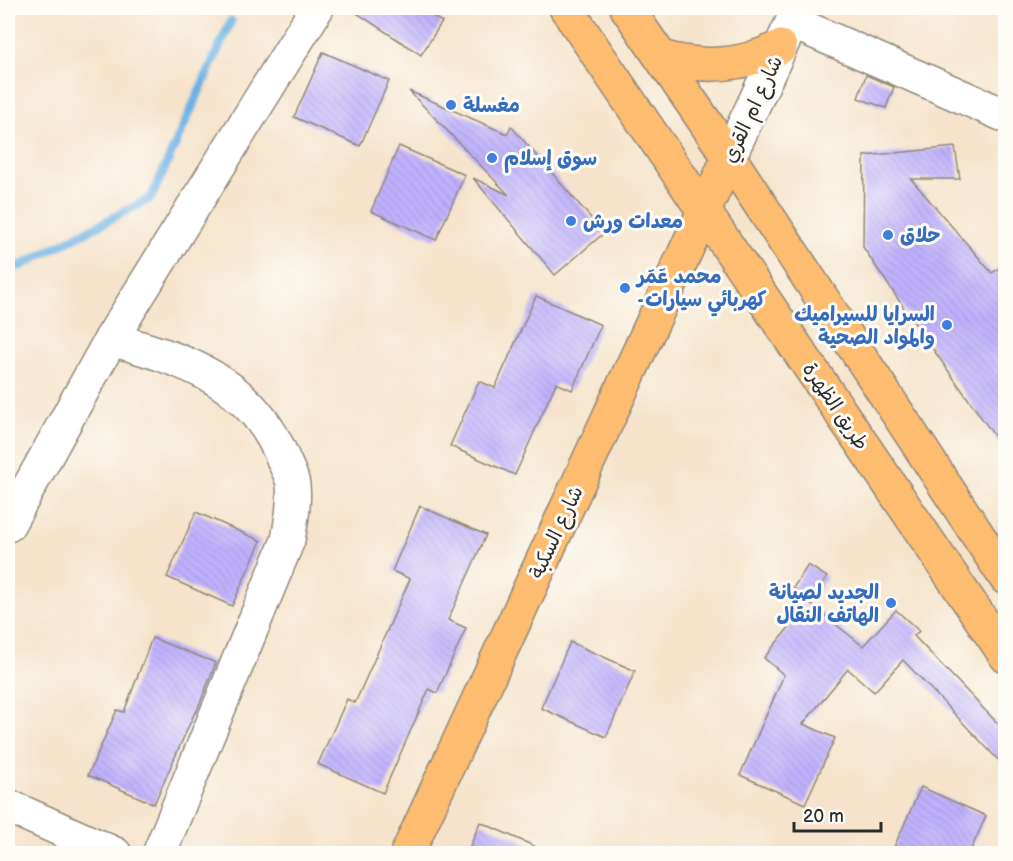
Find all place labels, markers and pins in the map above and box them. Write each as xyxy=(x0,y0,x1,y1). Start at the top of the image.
place label: مغسلة xyxy=(463,94,520,118)
marker: مغسلة xyxy=(444,98,458,112)
place label: سوق إسلام xyxy=(504,147,597,173)
marker: سوق إسلام xyxy=(485,151,499,165)
place label: معدات ورش xyxy=(583,210,683,234)
marker: معدات ورش xyxy=(564,214,578,228)
place label: حلاق xyxy=(900,224,940,248)
marker: حلاق xyxy=(881,228,895,242)
place label: محمد عَمَر -كهربائي سيارات xyxy=(635,265,767,317)
marker: محمد عَمَر -كهربائي سيارات xyxy=(618,281,632,295)
place label: السرايا للسيراميك والمواد الصحية xyxy=(794,303,935,350)
marker: السرايا للسيراميك والمواد الصحية xyxy=(940,318,954,332)
place label: الجديد لصيانة الهاتف النقال xyxy=(769,581,879,628)
marker: الجديد لصيانة الهاتف النقال xyxy=(884,596,898,610)

